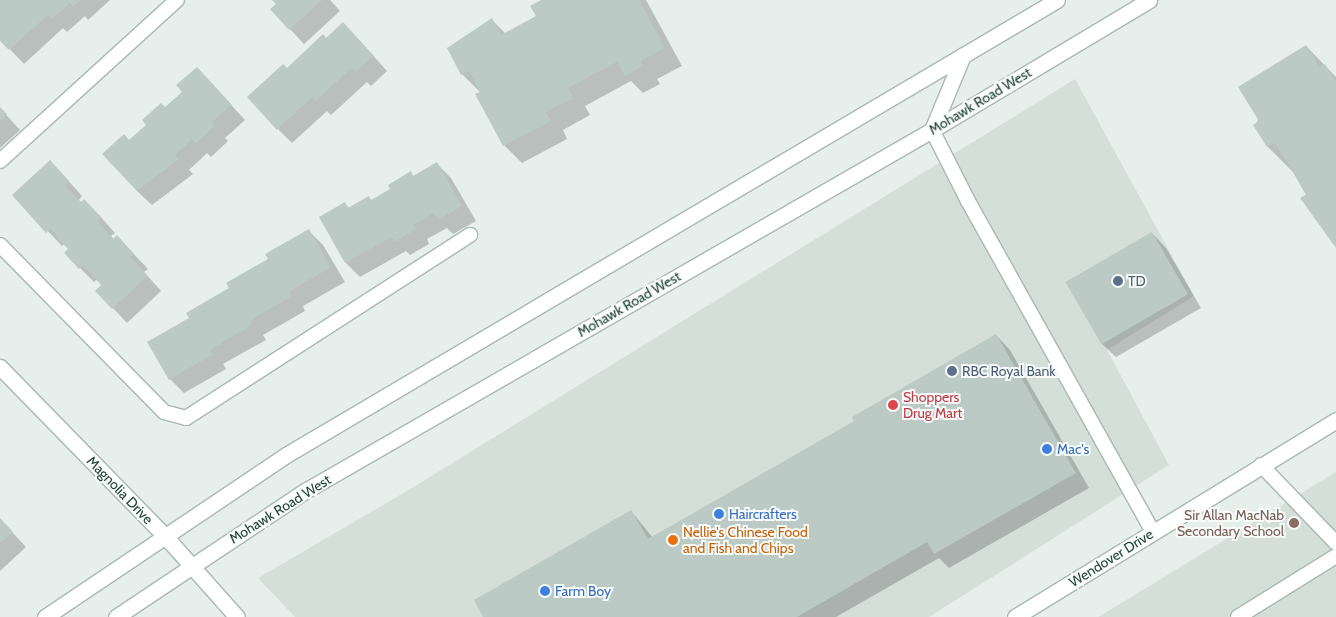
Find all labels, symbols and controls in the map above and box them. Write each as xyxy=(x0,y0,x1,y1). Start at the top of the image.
street label: Mohawk Road West xyxy=(926,64,1034,138)
street label: Mohawk Road West xyxy=(574,268,684,340)
place label: TD xyxy=(1128,273,1146,289)
marker: TD xyxy=(1112,275,1124,287)
place label: RBC Royal Bank xyxy=(962,363,1056,379)
marker: RBC Royal Bank xyxy=(946,365,958,377)
place label: Shoppers Drug Mart xyxy=(903,389,962,422)
marker: Shoppers Drug Mart xyxy=(887,399,899,411)
place label: Mac's xyxy=(1057,441,1089,457)
marker: Mac's xyxy=(1041,443,1053,455)
street label: Magnolia Drive xyxy=(83,452,157,528)
street label: Mohawk Road West xyxy=(226,471,334,547)
place label: Haircrafters xyxy=(729,506,797,522)
place label: Sir Allan MacNab Secondary School xyxy=(1177,507,1284,540)
marker: Haircrafters xyxy=(713,508,725,520)
marker: Sir Allan MacNab Secondary School xyxy=(1288,517,1300,529)
place label: Nellie's Chinese Food and Fish and Chips xyxy=(683,524,808,556)
street label: Wendover Drive xyxy=(1066,525,1156,591)
marker: Nellie's Chinese Food and Fish and Chips xyxy=(667,534,679,546)
place label: Farm Boy xyxy=(555,583,611,599)
marker: Farm Boy xyxy=(539,585,551,597)

